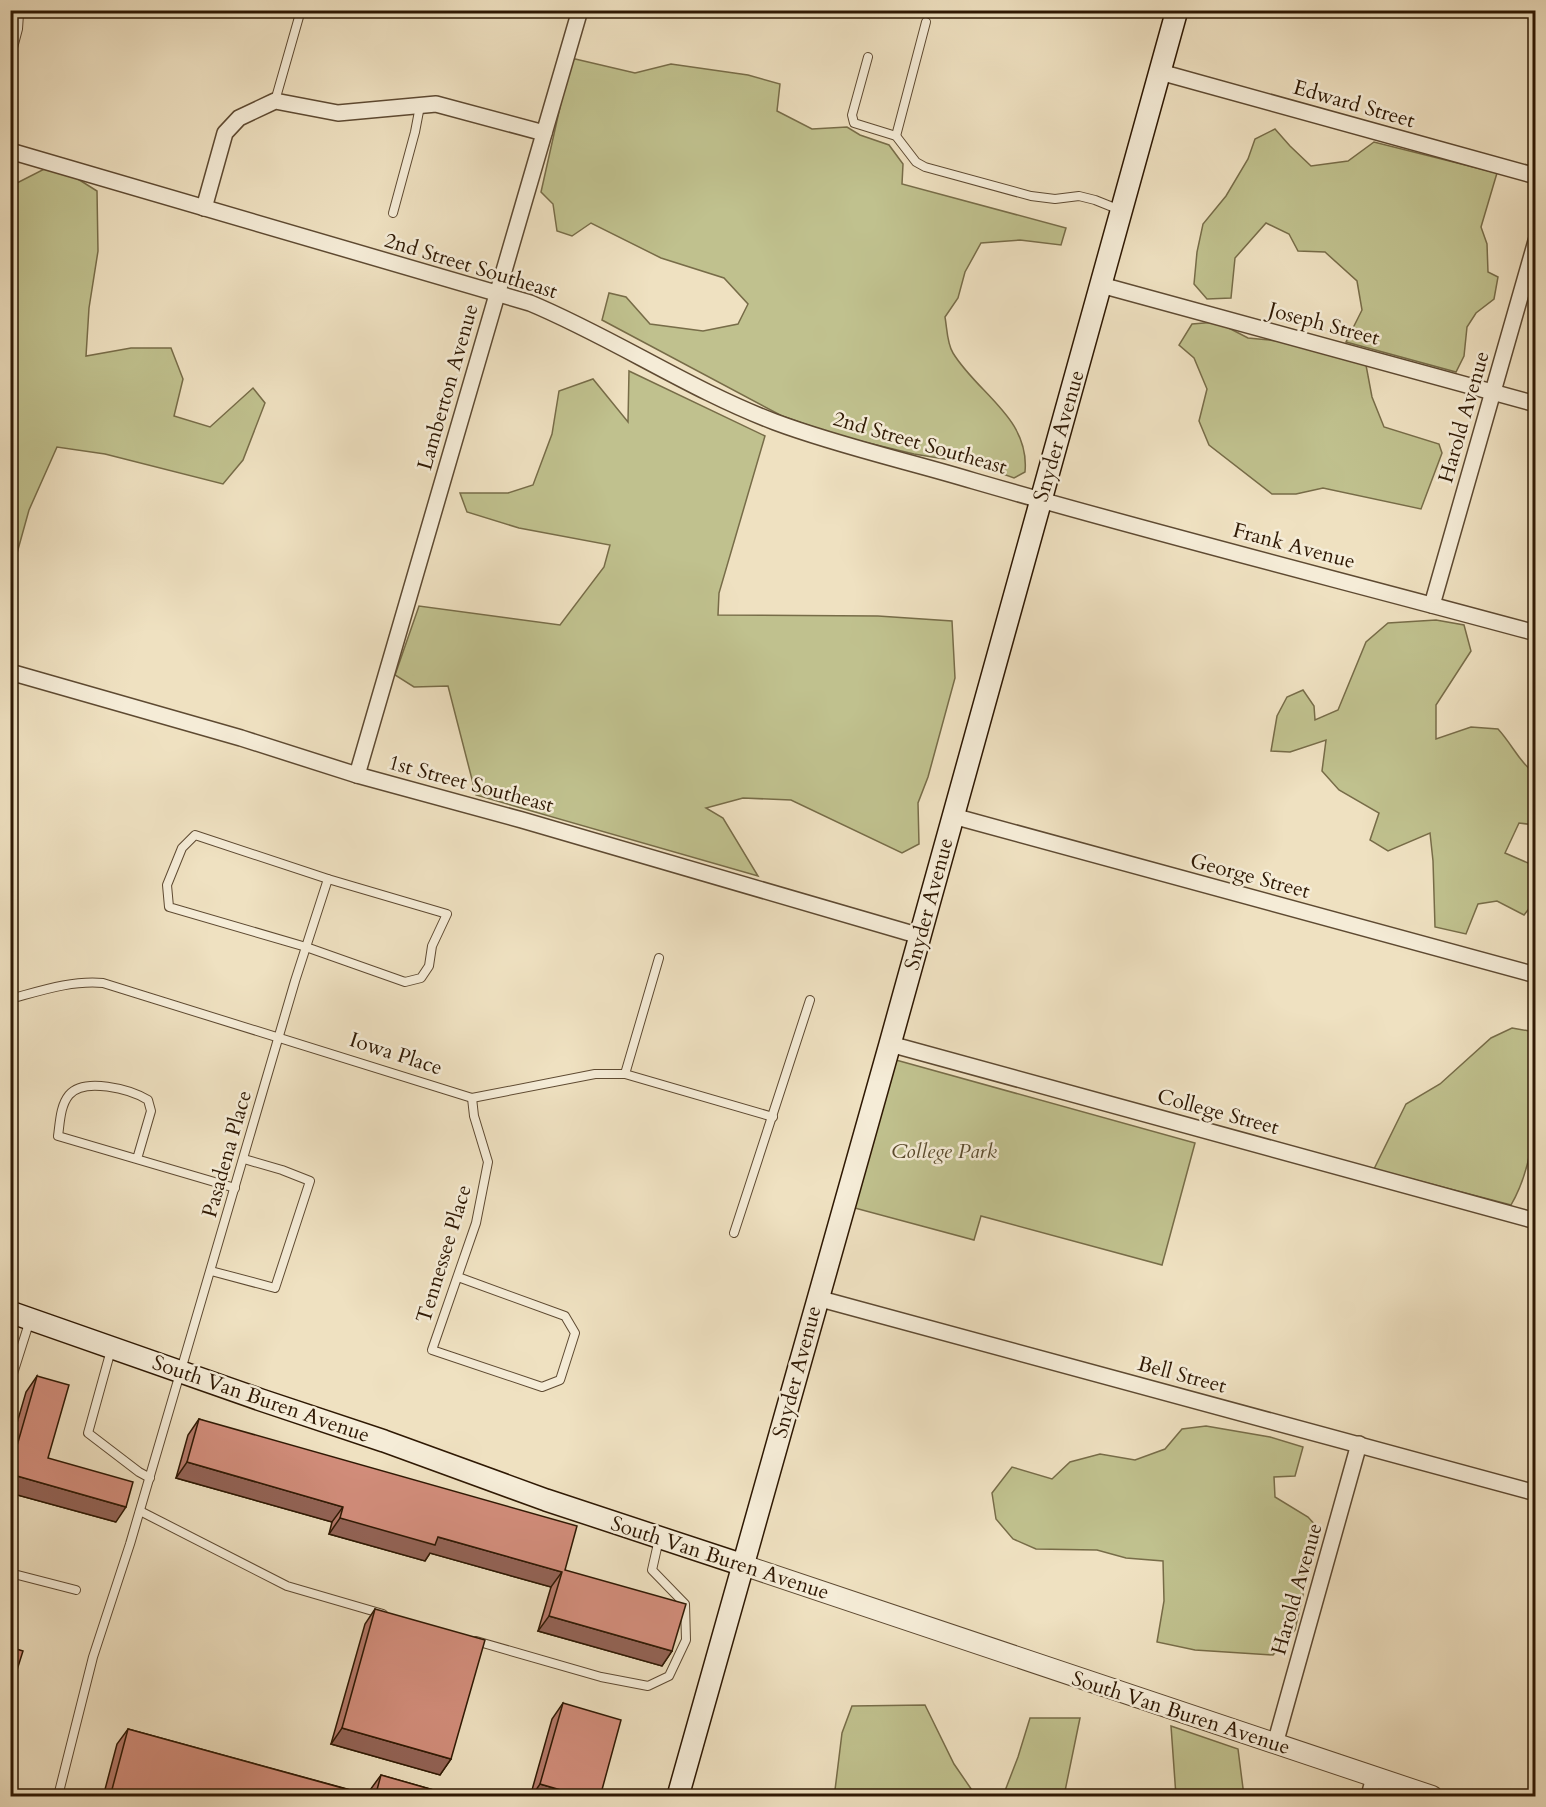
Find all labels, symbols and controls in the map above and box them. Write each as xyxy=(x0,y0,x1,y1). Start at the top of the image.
street label: Edward Street xyxy=(1290,73,1418,135)
street label: 2nd Street Southeast xyxy=(381,226,561,306)
street label: Joseph Street xyxy=(1262,294,1383,353)
street label: Lamberton Avenue xyxy=(410,300,486,474)
street label: Harold Avenue xyxy=(1431,348,1497,486)
street label: Snyder Avenue xyxy=(1026,367,1092,505)
street label: 2nd Street Southeast xyxy=(830,404,1011,482)
street label: Frank Avenue xyxy=(1230,516,1358,576)
street label: 1st Street Southeast xyxy=(385,748,557,820)
street label: Snyder Avenue xyxy=(897,835,961,973)
street label: George Street xyxy=(1187,846,1313,906)
street label: Iowa Place xyxy=(346,1025,446,1083)
street label: College Street xyxy=(1154,1082,1283,1142)
street label: Pasadena Place xyxy=(195,1087,259,1221)
park label: College Park xyxy=(891,1137,997,1166)
street label: Tennessee Place xyxy=(409,1181,479,1327)
street label: Snyder Avenue xyxy=(765,1303,829,1441)
street label: South Van Buren Avenue xyxy=(149,1348,373,1450)
street label: Bell Street xyxy=(1134,1349,1230,1401)
street label: South Van Buren Avenue xyxy=(607,1509,833,1607)
street label: Harold Avenue xyxy=(1264,1520,1330,1658)
street label: South Van Buren Avenue xyxy=(1068,1664,1294,1762)

